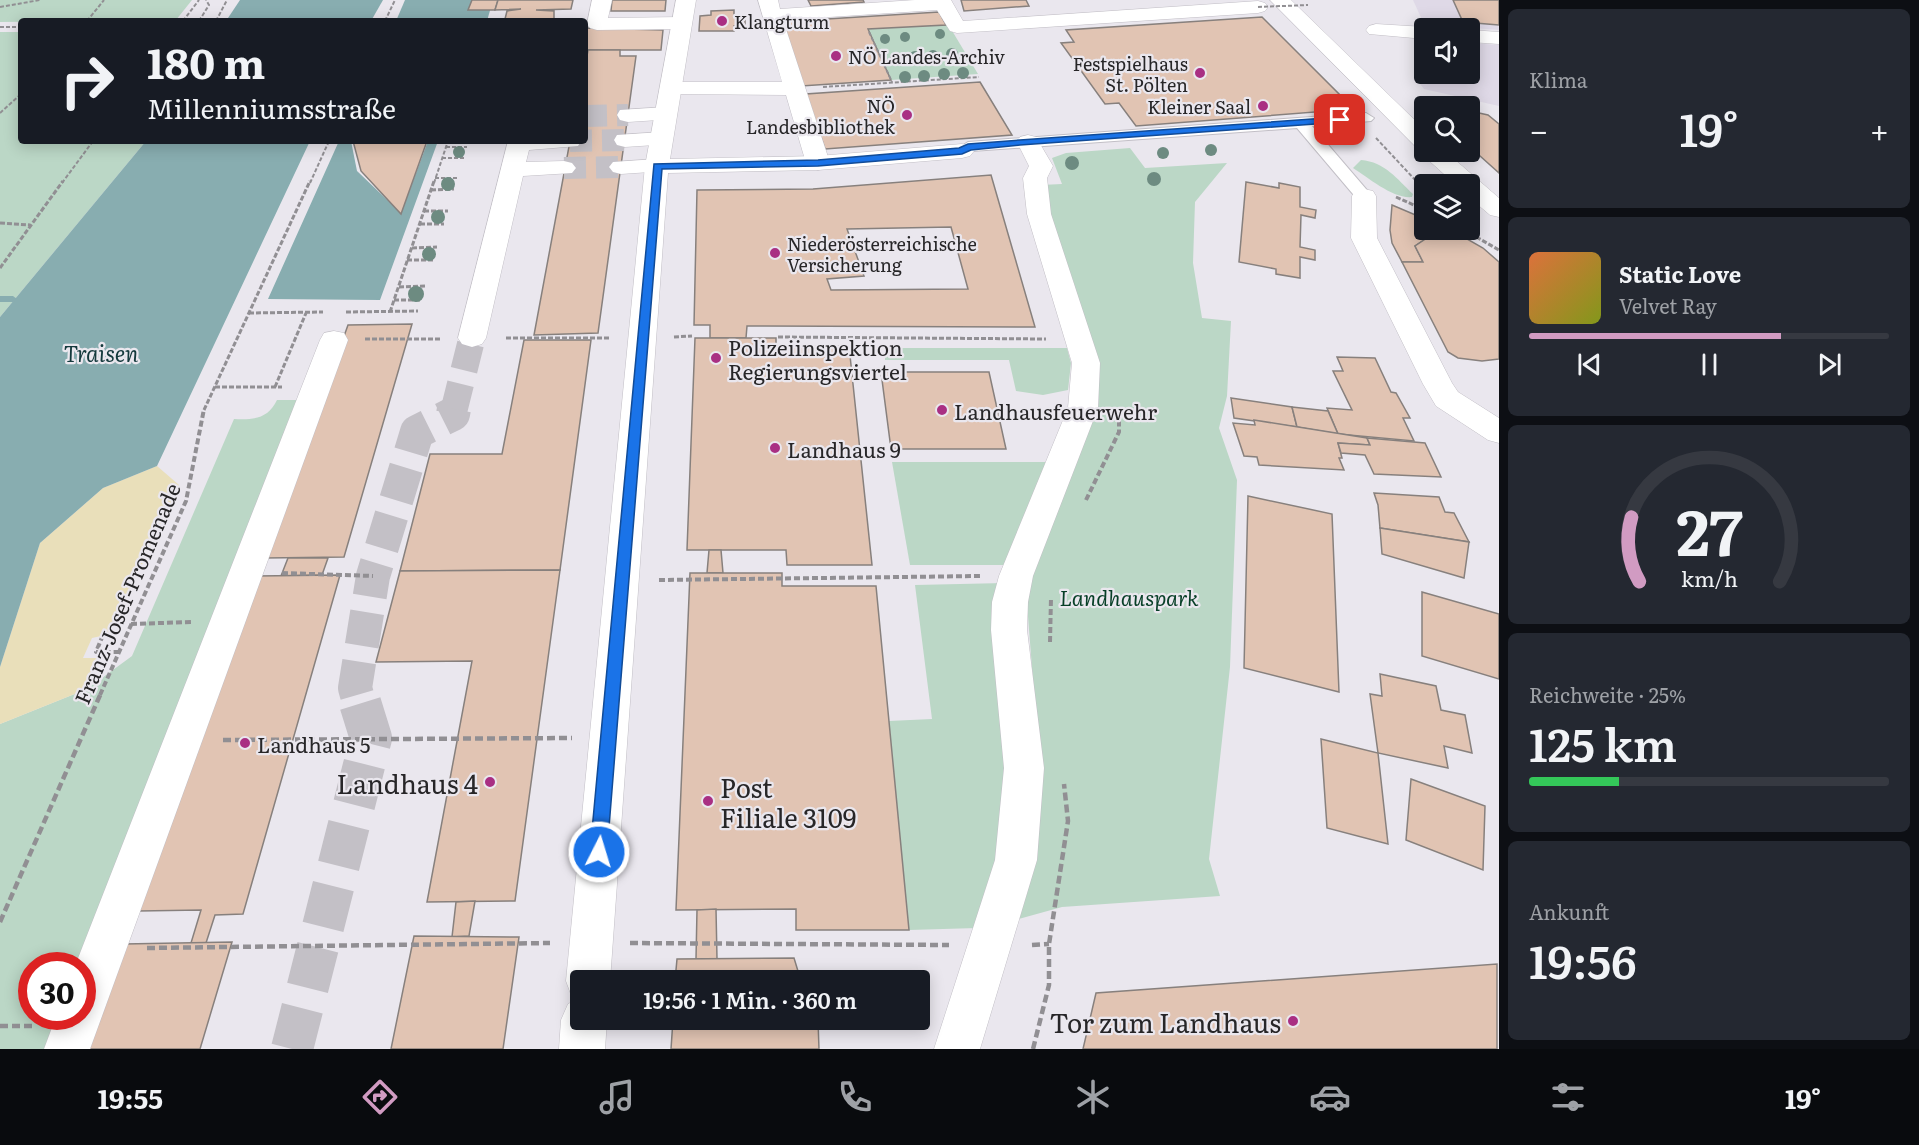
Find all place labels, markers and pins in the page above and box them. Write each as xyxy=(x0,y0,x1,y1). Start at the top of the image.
place label: Klangturm xyxy=(734,8,830,35)
marker: Klangturm xyxy=(715,14,729,28)
place label: NÖ Landes-Archiv xyxy=(848,43,1005,70)
marker: NÖ Landes-Archiv xyxy=(829,49,843,63)
place label: Festspielhaus St. Pölten xyxy=(1073,50,1188,98)
marker: Festspielhaus St. Pölten xyxy=(1193,66,1207,80)
place label: NÖ Landesbibliothek xyxy=(746,92,896,140)
place label: Kleiner Saal xyxy=(1147,93,1251,120)
pin xyxy=(1314,94,1365,145)
marker: Kleiner Saal xyxy=(1256,99,1270,113)
marker: NÖ Landesbibliothek xyxy=(900,108,914,122)
place label: Niederösterreichische Versicherung xyxy=(787,230,977,278)
marker: Niederösterreichische Versicherung xyxy=(768,246,782,260)
place label: Polizeiinspektion Regierungsviertel xyxy=(728,331,907,386)
marker: Polizeiinspektion Regierungsviertel xyxy=(709,351,723,365)
place label: Landhausfeuerwehr xyxy=(954,395,1157,426)
marker: Landhausfeuerwehr xyxy=(935,403,949,417)
place label: Landhaus 9 xyxy=(787,433,901,464)
marker: Landhaus 9 xyxy=(768,441,782,455)
place label: Landhaus 5 xyxy=(257,728,370,759)
marker: Landhaus 5 xyxy=(238,736,252,750)
place label: Landhaus 4 xyxy=(336,763,478,802)
place label: Post Filiale 3109 xyxy=(720,767,856,836)
marker: Landhaus 4 xyxy=(483,775,497,789)
marker: Post Filiale 3109 xyxy=(701,794,715,808)
place label: Tor zum Landhaus xyxy=(1050,1002,1281,1041)
marker: Tor zum Landhaus xyxy=(1286,1014,1300,1028)

